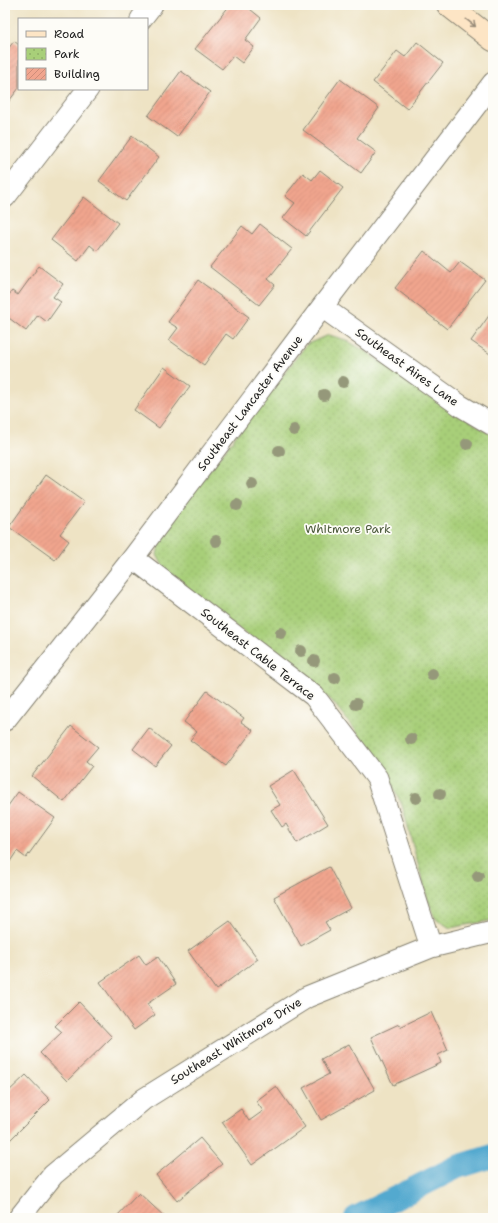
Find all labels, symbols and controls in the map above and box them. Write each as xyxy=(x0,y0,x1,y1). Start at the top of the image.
legend xyxy=(18,18,148,90)
one-way arrow xyxy=(465,18,476,27)
text: Road xyxy=(54,26,85,42)
text: Park xyxy=(54,46,80,62)
text: Building xyxy=(54,66,100,82)
street label: Southeast Aires Lane xyxy=(352,324,462,410)
street label: Southeast Lancaster Avenue xyxy=(194,332,306,474)
park label: Whitmore Park xyxy=(305,521,391,537)
street label: Southeast Cable Terrace xyxy=(198,604,319,704)
street label: Southeast Whitmore Drive xyxy=(167,994,305,1088)

